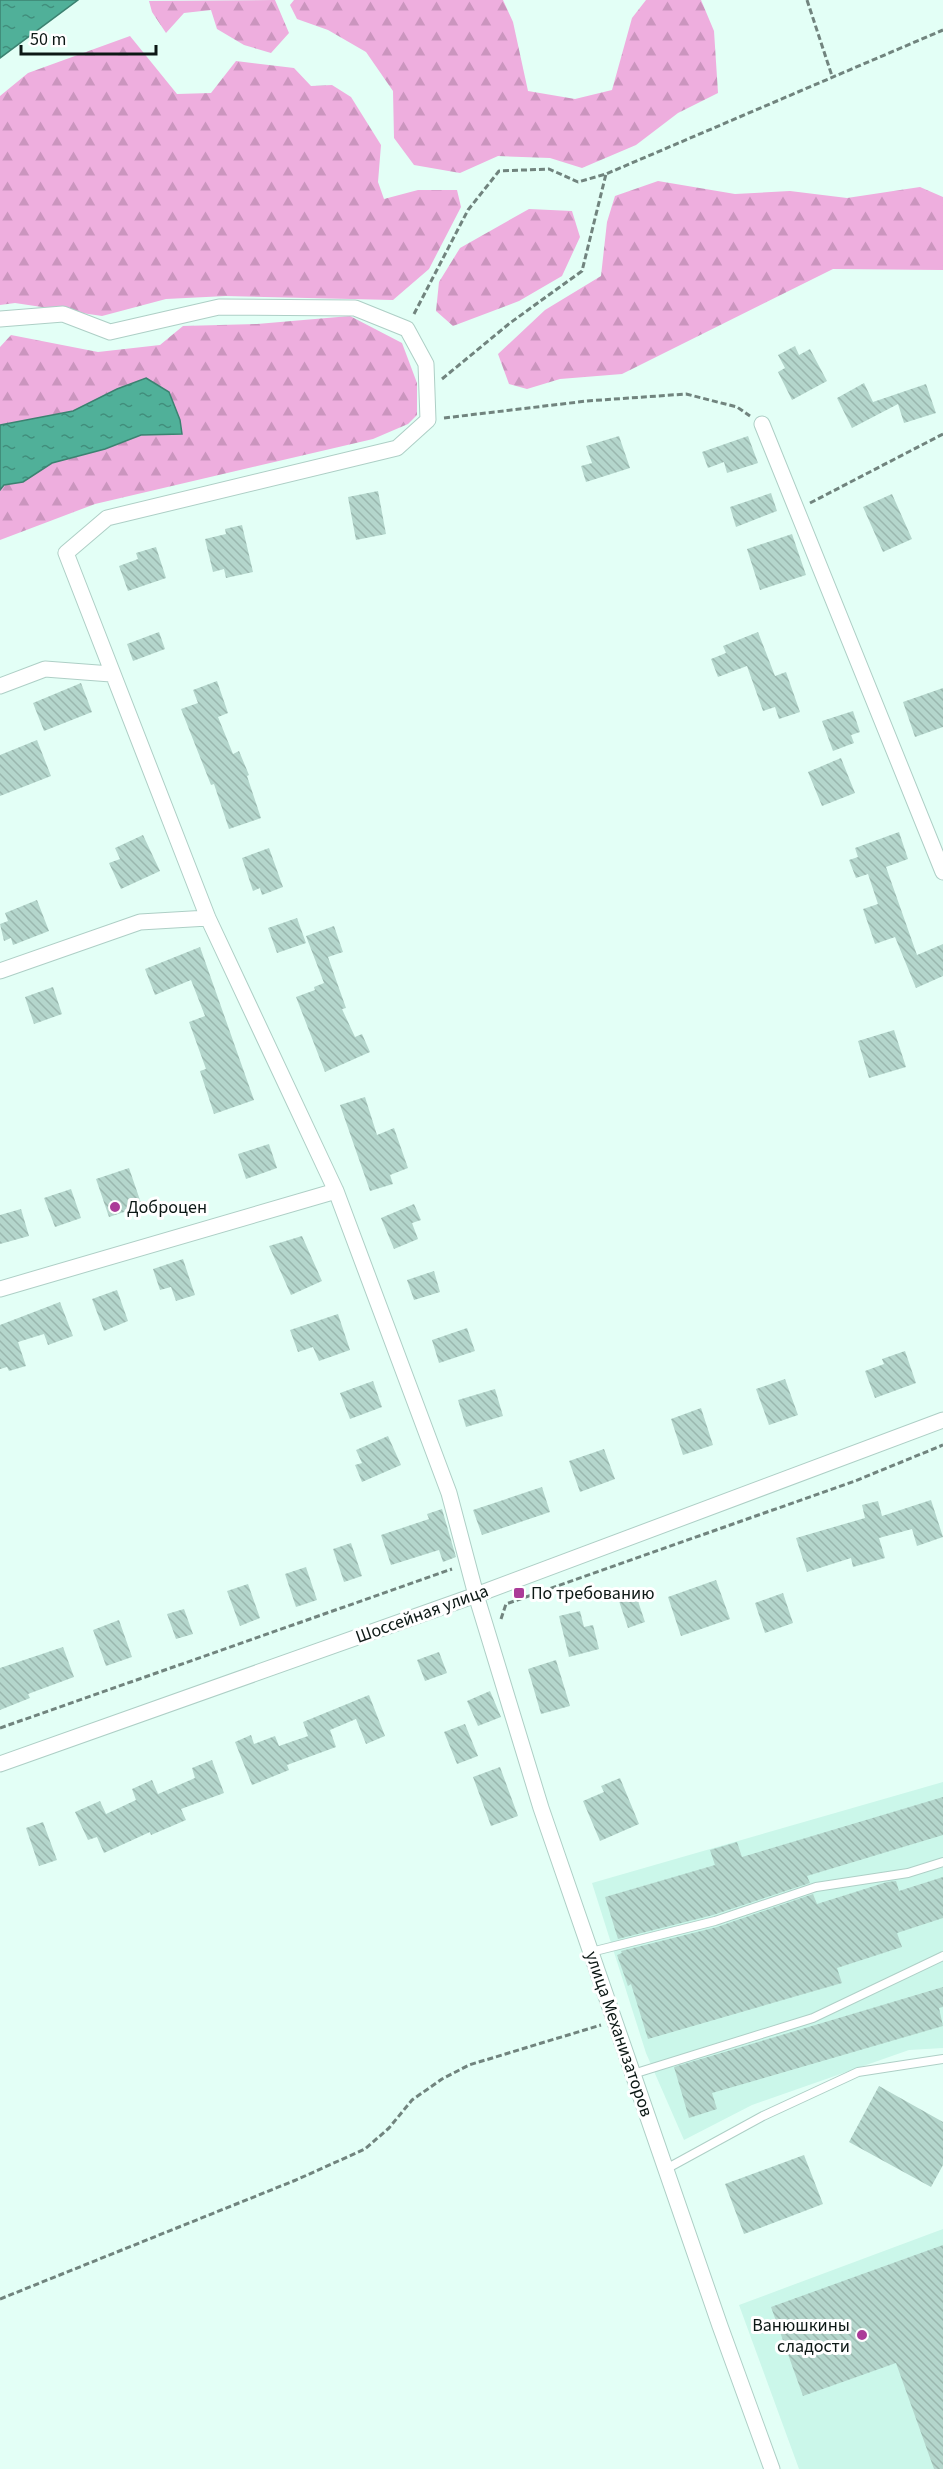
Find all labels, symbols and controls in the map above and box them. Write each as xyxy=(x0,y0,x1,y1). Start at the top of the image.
scale bar xyxy=(21,18,156,56)
text: 50 m xyxy=(30,27,66,52)
place label: Доброцен xyxy=(127,1195,207,1220)
marker: Доброцен xyxy=(108,1200,122,1214)
street label: Шоссейная улица xyxy=(352,1578,492,1650)
place label: По требованию xyxy=(531,1581,655,1606)
marker: По требованию xyxy=(512,1586,526,1600)
street label: улица Механизаторов xyxy=(579,1948,659,2120)
place label: Ванюшкины сладости xyxy=(752,2313,850,2359)
marker: Ванюшкины сладости xyxy=(855,2328,869,2342)

